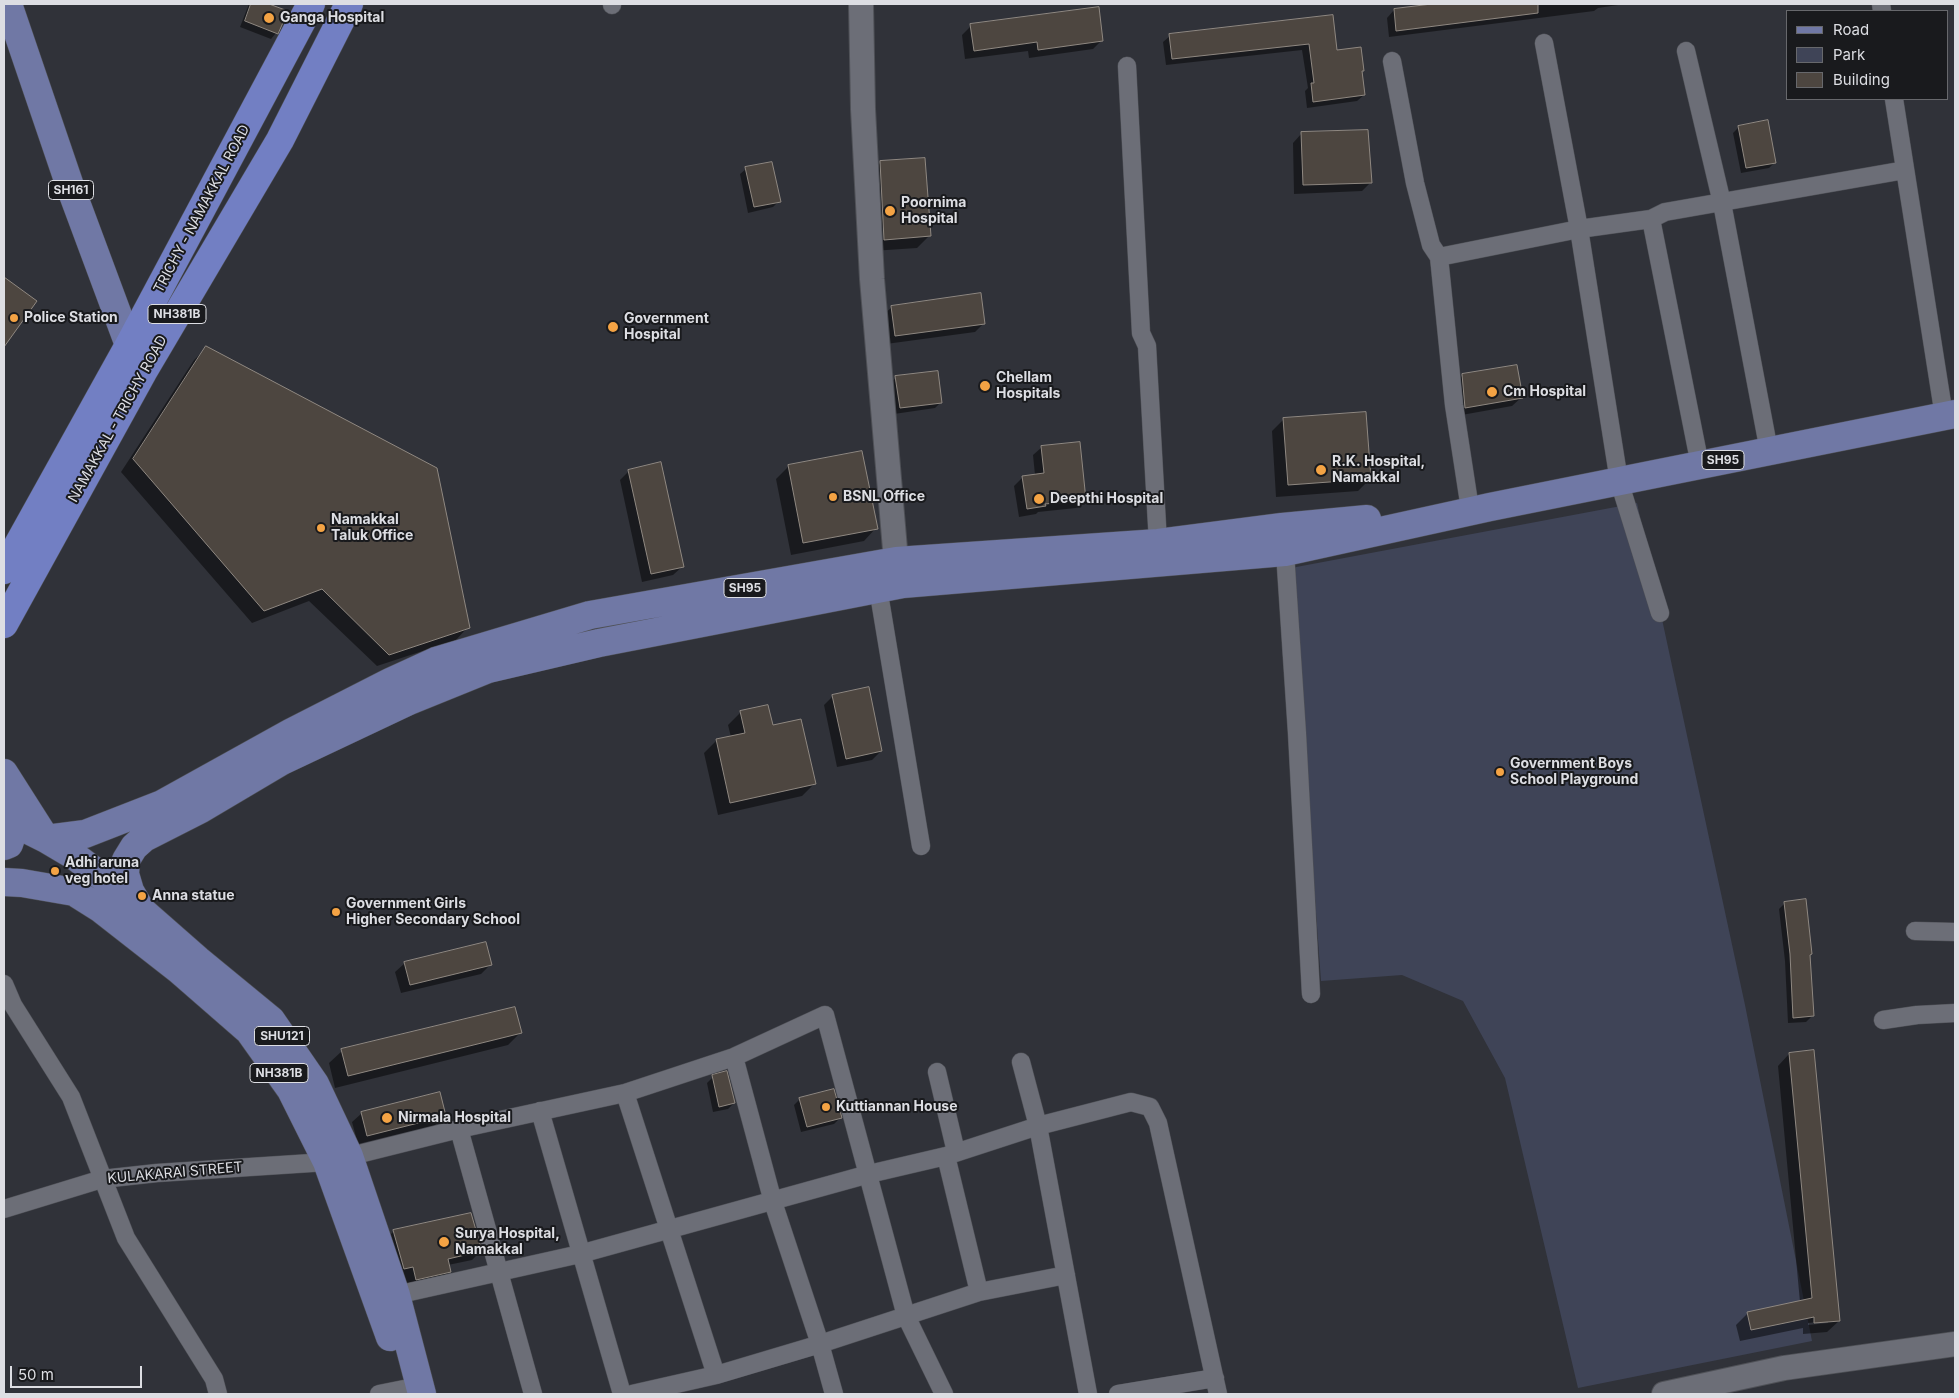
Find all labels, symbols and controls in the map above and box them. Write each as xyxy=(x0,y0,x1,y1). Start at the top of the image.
place label: Ganga Hospital xyxy=(280,10,384,26)
legend xyxy=(1786,10,1949,100)
marker: Ganga Hospital xyxy=(262,11,276,25)
text: Road xyxy=(1833,20,1869,39)
text: Park xyxy=(1833,45,1865,64)
text: Building xyxy=(1833,70,1890,89)
street label: TRICHY - NAMAKKAL ROAD xyxy=(150,122,254,296)
road number: SH161 xyxy=(48,180,94,200)
place label: Poornima Hospital xyxy=(901,195,966,228)
marker: Poornima Hospital xyxy=(883,204,897,218)
road number: NH381B xyxy=(148,304,206,324)
place label: Police Station xyxy=(24,310,118,326)
place label: Government Hospital xyxy=(624,311,709,344)
marker: Police Station xyxy=(8,312,20,324)
marker: Government Hospital xyxy=(606,320,620,334)
street label: NAMAKKAL - TRICHY ROAD xyxy=(65,333,171,505)
place label: Chellam Hospitals xyxy=(996,370,1060,402)
marker: Chellam Hospitals xyxy=(978,379,992,393)
place label: Cm Hospital xyxy=(1503,384,1586,400)
marker: Cm Hospital xyxy=(1485,385,1499,399)
road number: SH95 xyxy=(1702,450,1744,470)
place label: R.K. Hospital, Namakkal xyxy=(1332,454,1425,487)
marker: R.K. Hospital, Namakkal xyxy=(1314,463,1328,477)
place label: BSNL Office xyxy=(843,489,925,505)
marker: BSNL Office xyxy=(827,491,839,503)
place label: Deepthi Hospital xyxy=(1050,491,1163,507)
marker: Deepthi Hospital xyxy=(1032,492,1046,506)
place label: Namakkal Taluk Office xyxy=(331,512,413,544)
marker: Namakkal Taluk Office xyxy=(315,522,327,534)
road number: SH95 xyxy=(724,578,766,598)
place label: Government Boys School Playground xyxy=(1510,756,1638,789)
marker: Government Boys School Playground xyxy=(1494,766,1506,778)
place label: Adhi aruna veg hotel xyxy=(65,855,139,888)
marker: Adhi aruna veg hotel xyxy=(49,865,61,877)
place label: Anna statue xyxy=(152,888,235,904)
marker: Anna statue xyxy=(136,890,148,902)
place label: Government Girls Higher Secondary School xyxy=(346,896,520,929)
marker: Government Girls Higher Secondary School xyxy=(330,906,342,918)
road number: SHU121 xyxy=(254,1026,310,1046)
road number: NH381B xyxy=(250,1064,308,1082)
place label: Kuttiannan House xyxy=(836,1099,958,1115)
marker: Kuttiannan House xyxy=(820,1101,832,1113)
place label: Nirmala Hospital xyxy=(398,1110,511,1126)
marker: Nirmala Hospital xyxy=(380,1111,394,1125)
street label: KULAKARAI STREET xyxy=(107,1159,243,1187)
place label: Surya Hospital, Namakkal xyxy=(455,1226,560,1258)
marker: Surya Hospital, Namakkal xyxy=(437,1235,451,1249)
scale bar xyxy=(12,1356,145,1388)
text: 50 m xyxy=(18,1365,54,1384)

